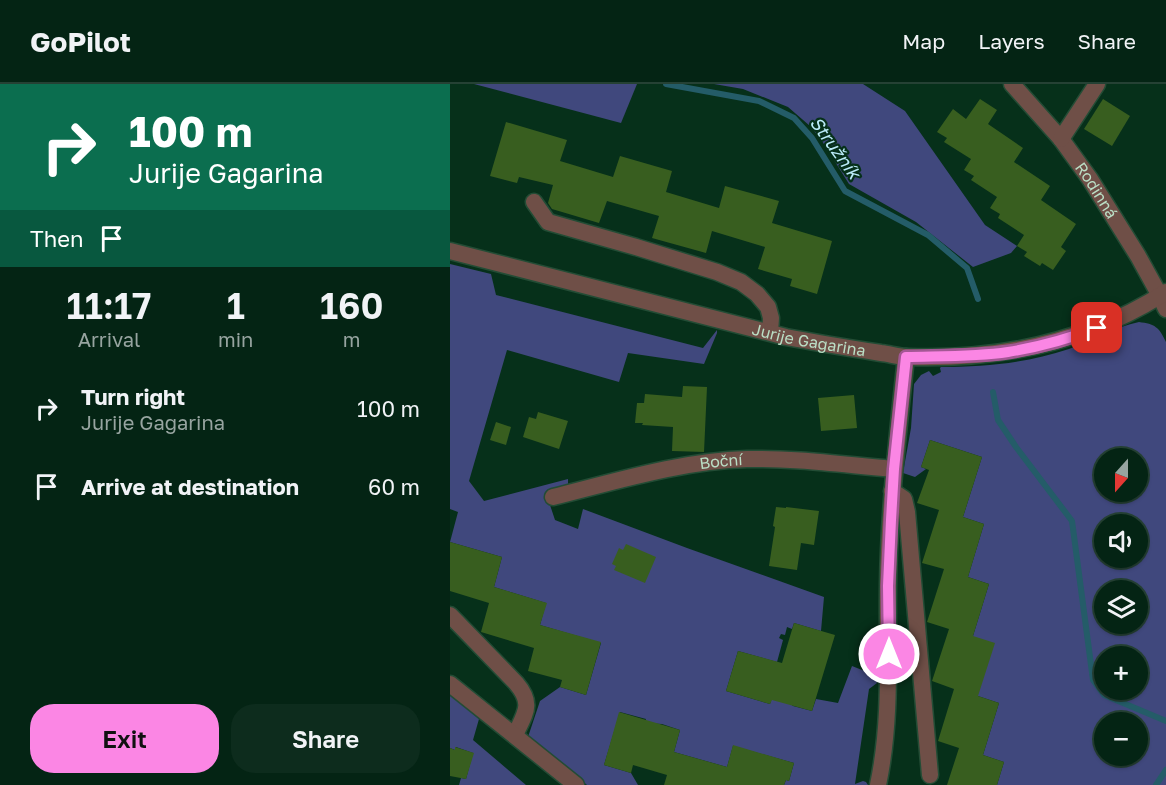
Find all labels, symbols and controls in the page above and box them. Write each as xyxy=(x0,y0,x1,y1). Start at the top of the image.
text: GoPilot xyxy=(30,25,131,58)
text: Map xyxy=(902,28,945,54)
text: Layers xyxy=(978,28,1045,54)
text: Share xyxy=(1078,28,1136,54)
text: 100 m xyxy=(129,106,252,156)
icon: right xyxy=(30,108,108,186)
water label: Stružník xyxy=(806,112,867,184)
text: Jurije Gagarina xyxy=(129,157,324,189)
street label: Rodinná xyxy=(1071,158,1122,222)
icon: arrive xyxy=(95,222,128,255)
text: Then xyxy=(30,225,83,252)
text: 11:17 xyxy=(66,284,152,327)
text: 1 xyxy=(227,284,245,327)
text: 160 xyxy=(320,284,384,327)
pin xyxy=(1071,302,1122,353)
icon: arrive xyxy=(1080,311,1113,344)
street label: Jurije Gagarina xyxy=(750,319,867,360)
text: Arrival xyxy=(78,327,140,351)
text: min xyxy=(218,327,253,351)
text: m xyxy=(343,327,361,351)
text: Turn right xyxy=(81,383,185,410)
icon: right xyxy=(30,392,63,425)
text: 100 m xyxy=(357,395,420,422)
text: Jurije Gagarina xyxy=(81,410,225,434)
north arrow xyxy=(1094,448,1148,502)
map controls xyxy=(1094,448,1148,766)
street label: Boční xyxy=(698,449,745,473)
icon: arrive xyxy=(30,470,63,503)
text: Arrive at destination xyxy=(81,473,299,500)
text: 60 m xyxy=(368,473,420,500)
button: sound xyxy=(1094,514,1148,568)
button: layers xyxy=(1094,580,1148,634)
position arrow xyxy=(857,622,921,686)
button: + xyxy=(1094,646,1148,700)
button: Exit xyxy=(30,704,219,773)
button: Share xyxy=(231,704,420,773)
button: − xyxy=(1094,712,1148,766)

